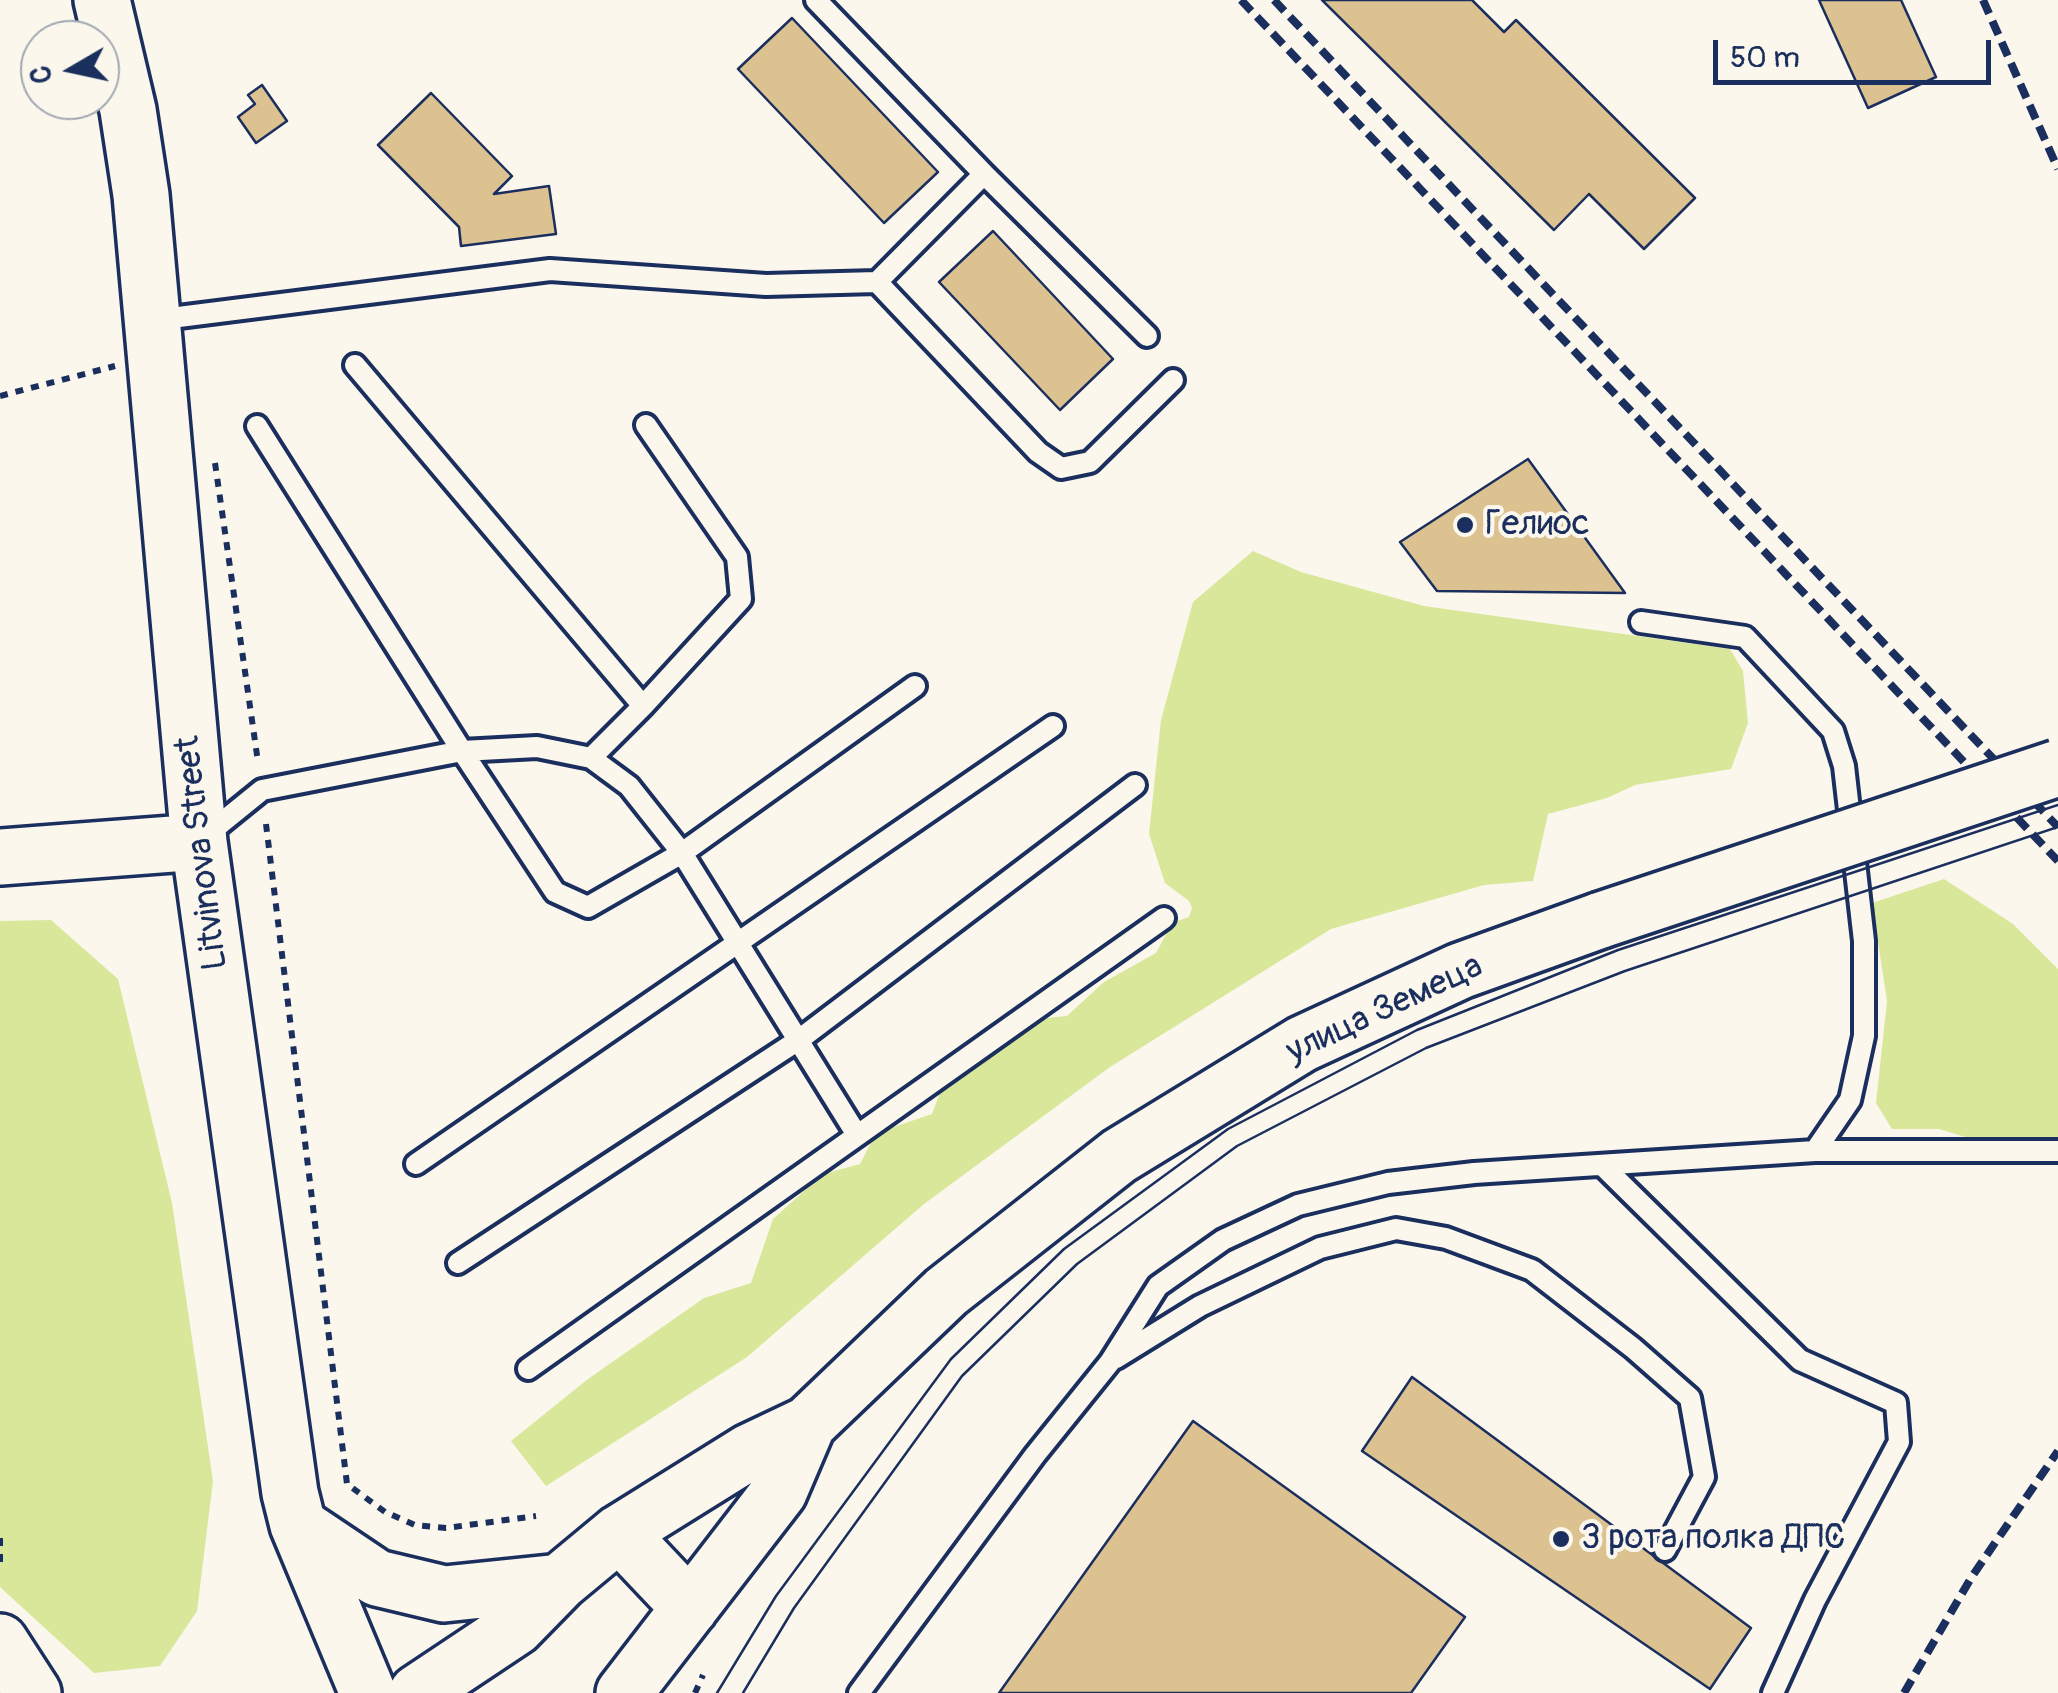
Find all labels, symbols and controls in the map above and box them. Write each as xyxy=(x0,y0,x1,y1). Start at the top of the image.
north arrow xyxy=(20,20,120,120)
scale bar xyxy=(1718,20,1996,82)
text: 50 m xyxy=(1730,39,1800,76)
text: С xyxy=(23,63,60,86)
place label: Гелиос xyxy=(1485,504,1590,546)
marker: Гелиос xyxy=(1454,514,1476,536)
street label: Litvinova Street xyxy=(168,734,238,972)
street label: улица Земеца xyxy=(1280,946,1490,1074)
place label: 3 рота полка ДПС xyxy=(1581,1518,1845,1560)
marker: 3 рота полка ДПС xyxy=(1550,1528,1572,1550)

